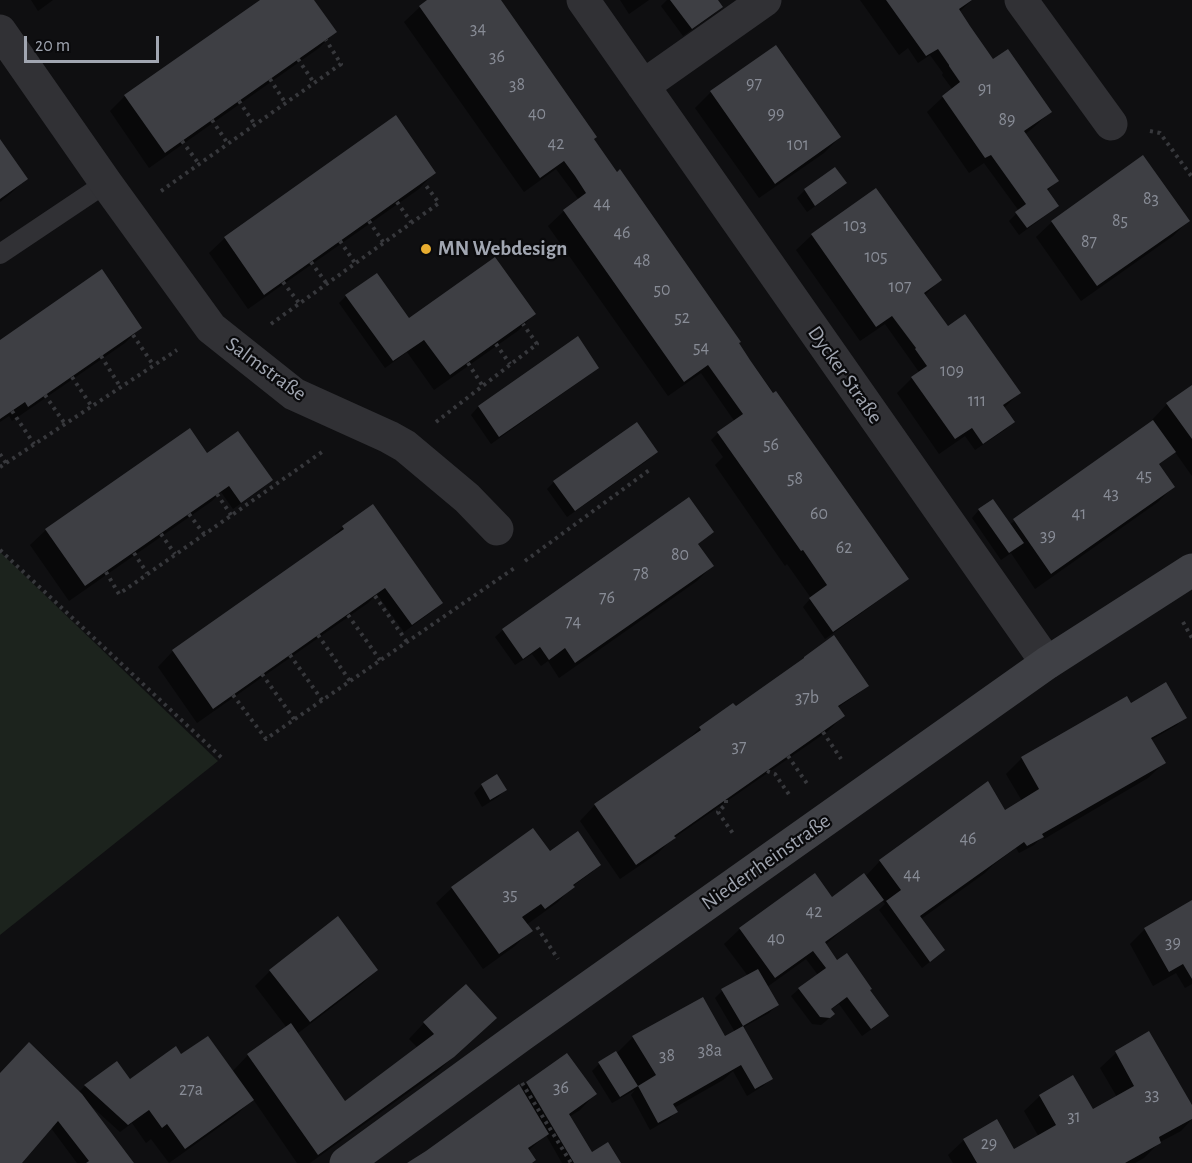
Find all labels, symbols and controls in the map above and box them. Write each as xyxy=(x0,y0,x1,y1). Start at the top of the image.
house number: 34 xyxy=(470,18,486,40)
scale bar xyxy=(27,24,162,62)
text: 20 m xyxy=(35,37,70,55)
house number: 36 xyxy=(489,46,505,68)
house number: 97 xyxy=(746,73,762,95)
house number: 38 xyxy=(509,74,525,96)
house number: 91 xyxy=(978,78,992,100)
house number: 40 xyxy=(528,103,546,125)
house number: 99 xyxy=(768,103,784,125)
house number: 89 xyxy=(999,109,1015,131)
house number: 42 xyxy=(548,133,564,155)
house number: 101 xyxy=(787,134,809,156)
house number: 83 xyxy=(1143,188,1159,210)
house number: 44 xyxy=(593,193,611,215)
house number: 85 xyxy=(1112,210,1128,232)
house number: 103 xyxy=(843,215,867,237)
house number: 46 xyxy=(613,222,631,244)
house number: 87 xyxy=(1081,231,1097,253)
place label: MN Webdesign xyxy=(438,236,567,262)
marker: MN Webdesign xyxy=(419,242,433,256)
house number: 105 xyxy=(864,246,888,268)
house number: 48 xyxy=(633,250,651,272)
house number: 107 xyxy=(888,276,912,298)
house number: 50 xyxy=(653,279,671,301)
house number: 52 xyxy=(674,307,690,329)
street label: Dycker Straße xyxy=(802,321,888,429)
street label: Salmstraße xyxy=(221,331,311,407)
house number: 54 xyxy=(693,337,709,359)
house number: 109 xyxy=(940,360,964,382)
house number: 111 xyxy=(968,390,986,412)
house number: 56 xyxy=(763,434,779,456)
house number: 45 xyxy=(1136,465,1152,487)
house number: 58 xyxy=(787,468,803,490)
house number: 43 xyxy=(1103,483,1119,505)
house number: 60 xyxy=(810,503,828,525)
house number: 41 xyxy=(1072,503,1086,525)
house number: 39 xyxy=(1040,525,1056,547)
house number: 62 xyxy=(836,537,852,559)
house number: 80 xyxy=(671,544,689,566)
house number: 78 xyxy=(633,563,649,585)
house number: 76 xyxy=(599,587,615,609)
house number: 74 xyxy=(565,611,581,633)
house number: 37b xyxy=(795,687,819,709)
house number: 37 xyxy=(732,736,746,758)
street label: Niederrheinstraße xyxy=(697,808,835,916)
house number: 46 xyxy=(959,828,977,850)
house number: 44 xyxy=(903,864,921,886)
house number: 35 xyxy=(503,884,517,906)
house number: 42 xyxy=(806,901,822,923)
house number: 40 xyxy=(767,928,785,950)
house number: 39 xyxy=(1165,932,1181,954)
house number: 38a xyxy=(698,1040,722,1062)
house number: 38 xyxy=(659,1045,675,1067)
house number: 36 xyxy=(553,1077,569,1099)
house number: 27a xyxy=(179,1079,203,1101)
house number: 33 xyxy=(1145,1084,1159,1106)
house number: 31 xyxy=(1067,1106,1081,1128)
house number: 29 xyxy=(981,1133,997,1155)

